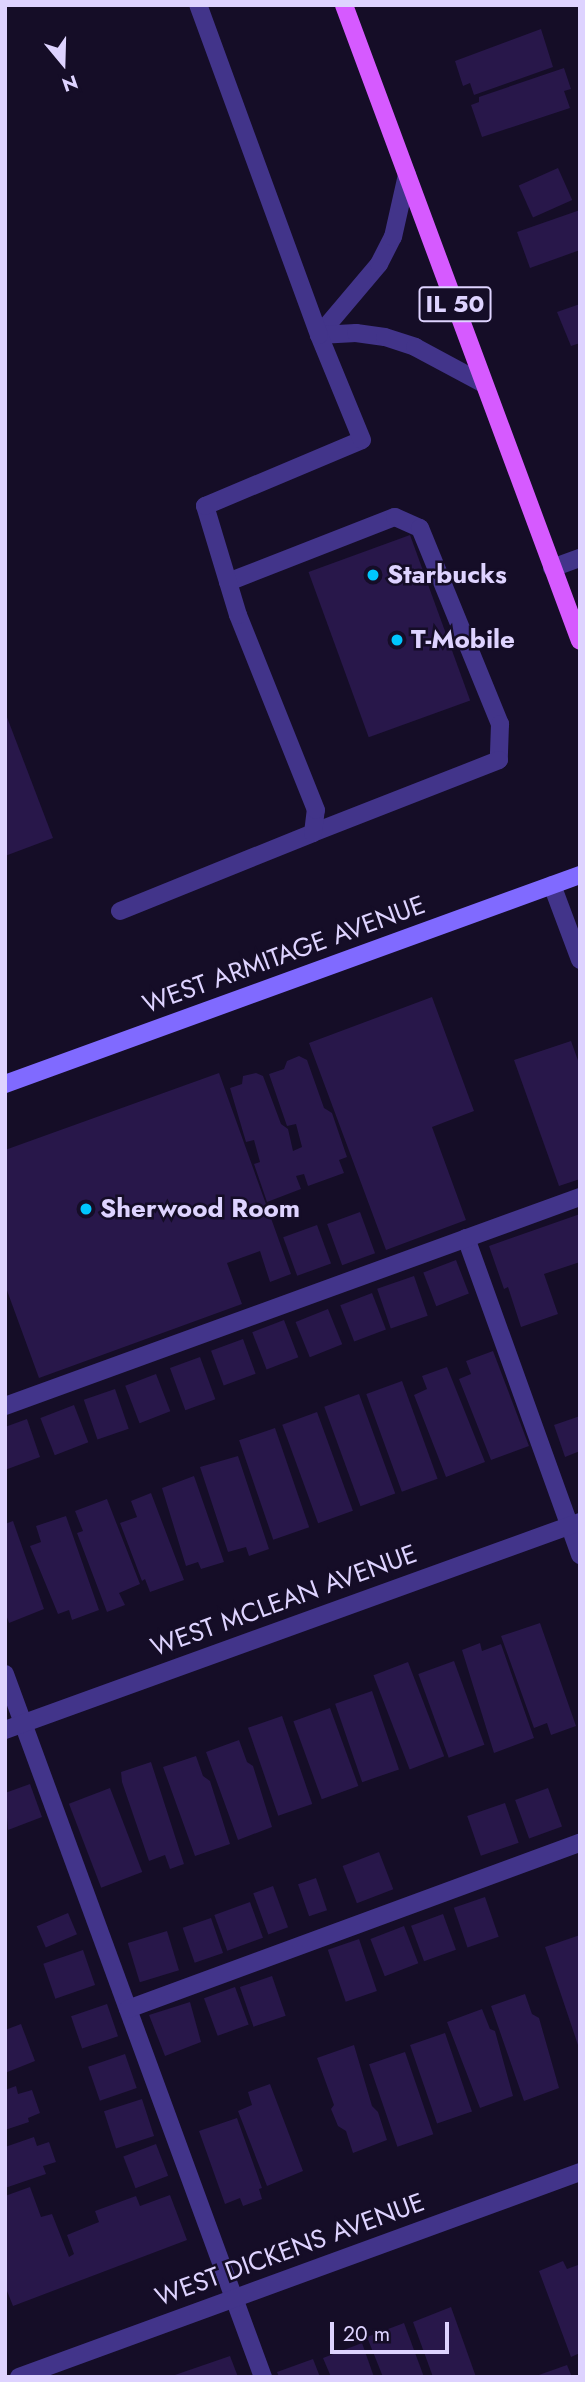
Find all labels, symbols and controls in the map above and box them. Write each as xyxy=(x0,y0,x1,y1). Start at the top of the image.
north arrow xyxy=(28,28,98,98)
text: N xyxy=(58,68,82,99)
road number: IL 50 xyxy=(418,284,492,324)
place label: Starbucks xyxy=(387,559,507,591)
marker: Starbucks xyxy=(365,567,381,583)
place label: T-Mobile xyxy=(411,624,515,656)
marker: T-Mobile xyxy=(389,632,405,648)
street label: WEST ARMITAGE AVENUE xyxy=(139,889,429,1021)
place label: Sherwood Room xyxy=(100,1193,300,1225)
marker: Sherwood Room xyxy=(78,1201,94,1217)
street label: WEST MCLEAN AVENUE xyxy=(147,1538,421,1664)
street label: WEST DICKENS AVENUE xyxy=(151,2187,429,2313)
scale bar xyxy=(333,2308,452,2352)
text: 20 m xyxy=(343,2319,390,2349)

